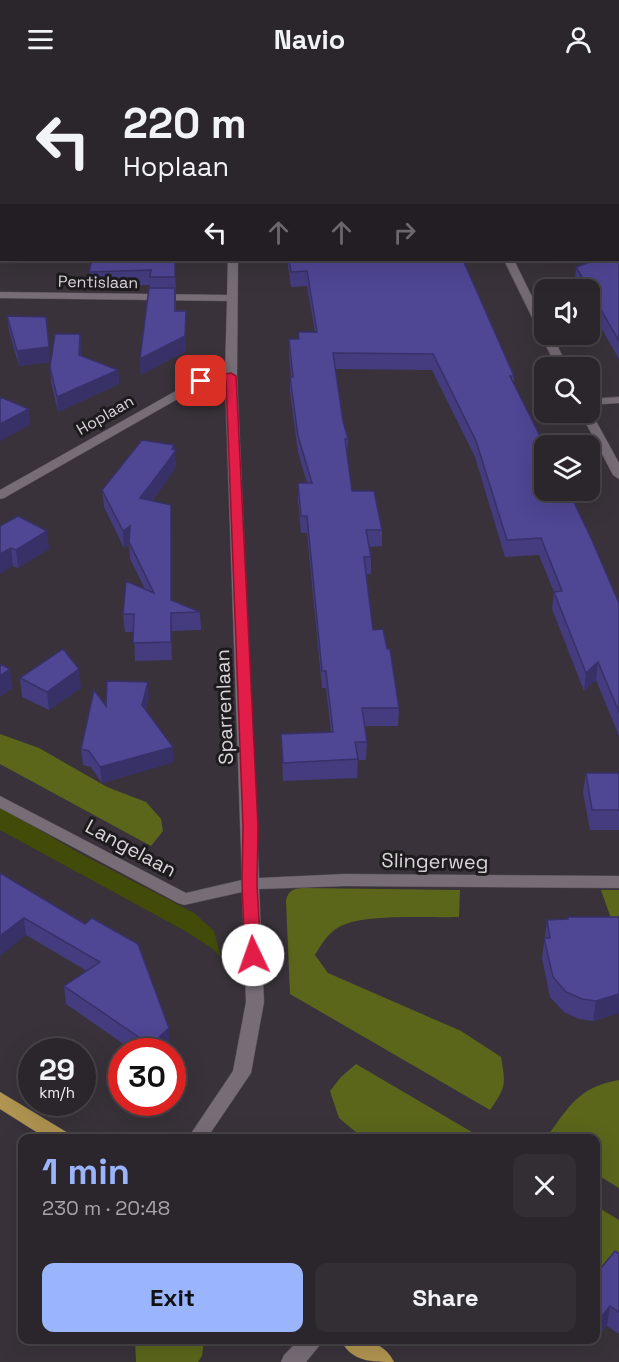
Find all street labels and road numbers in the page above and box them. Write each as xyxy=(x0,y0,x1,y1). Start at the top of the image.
street label: Pentislaan xyxy=(58,271,138,293)
street label: Hoplaan xyxy=(73,390,137,440)
street label: Sparrenlaan xyxy=(209,649,239,765)
street label: Langelaan xyxy=(81,813,181,883)
street label: Slingerweg xyxy=(381,847,489,875)

